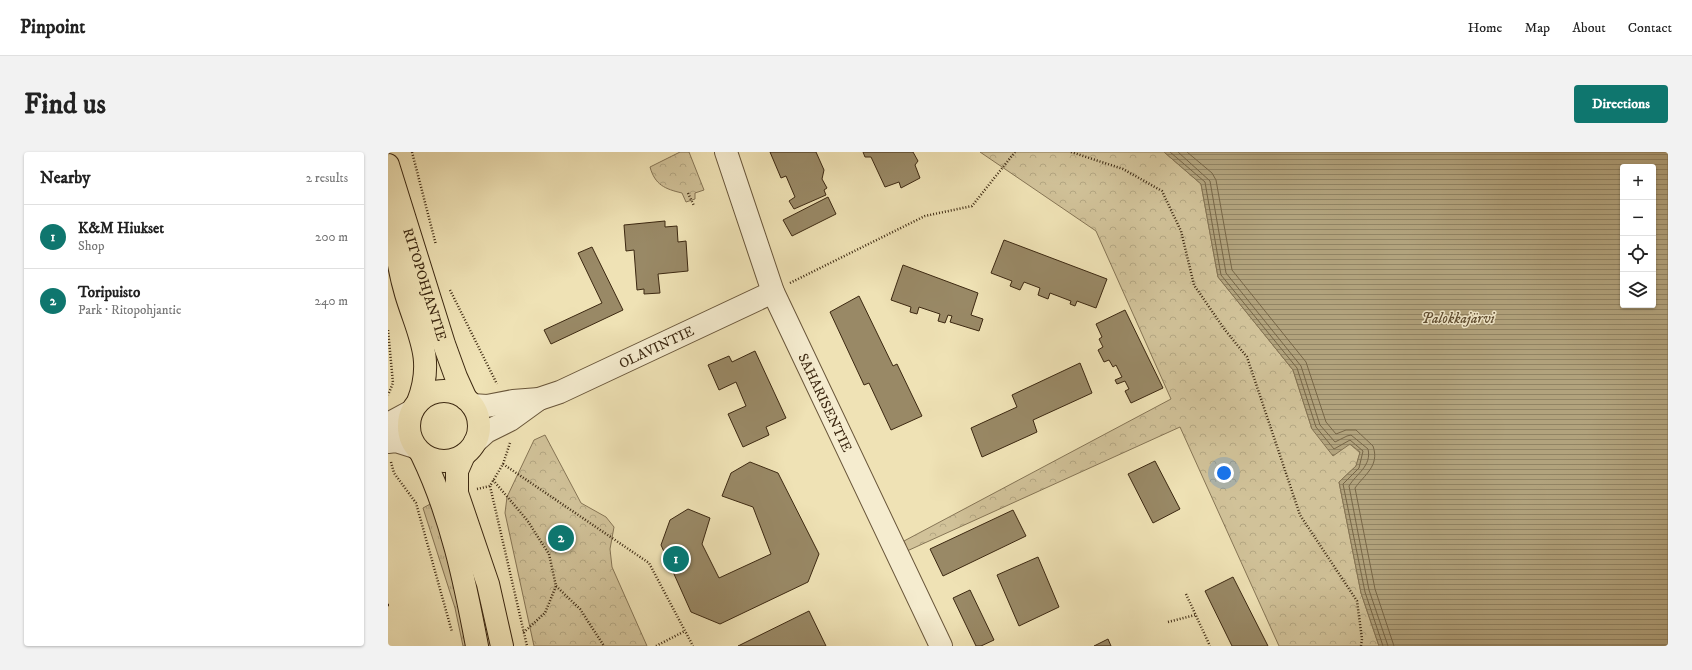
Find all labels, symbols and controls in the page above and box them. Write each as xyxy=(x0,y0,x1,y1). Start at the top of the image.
text: Pinpoint xyxy=(20,16,85,39)
text: Home xyxy=(1468,19,1502,37)
text: Map xyxy=(1524,19,1550,37)
text: About xyxy=(1572,19,1606,37)
text: Contact xyxy=(1628,19,1672,37)
button: Directions xyxy=(1574,85,1668,123)
text: Find us xyxy=(24,87,106,122)
map controls xyxy=(1620,164,1656,308)
button: + xyxy=(1620,164,1656,200)
text: Nearby xyxy=(40,167,90,189)
text: 2 results xyxy=(306,170,348,186)
button: − xyxy=(1620,200,1656,236)
text: K&M Hiukset xyxy=(78,219,164,238)
street label: RITOPOHJANTIE xyxy=(398,226,450,343)
text: 1 xyxy=(51,229,55,245)
text: 200 m xyxy=(315,229,348,245)
button: locate xyxy=(1620,236,1656,272)
text: Shop xyxy=(78,238,104,254)
button: layers xyxy=(1620,272,1656,308)
text: Toripuisto xyxy=(78,283,140,302)
text: 2 xyxy=(50,293,56,309)
text: 240 m xyxy=(315,293,348,309)
text: Park · Ritopohjantie xyxy=(78,302,181,318)
water label: Palokkajärvi xyxy=(1421,309,1496,328)
street label: OLAVINTIE xyxy=(616,322,697,373)
street label: SAHARISENTIE xyxy=(793,351,856,455)
your location xyxy=(1214,463,1234,483)
pin: 2 xyxy=(548,523,574,553)
pin: 1 xyxy=(663,544,689,574)

